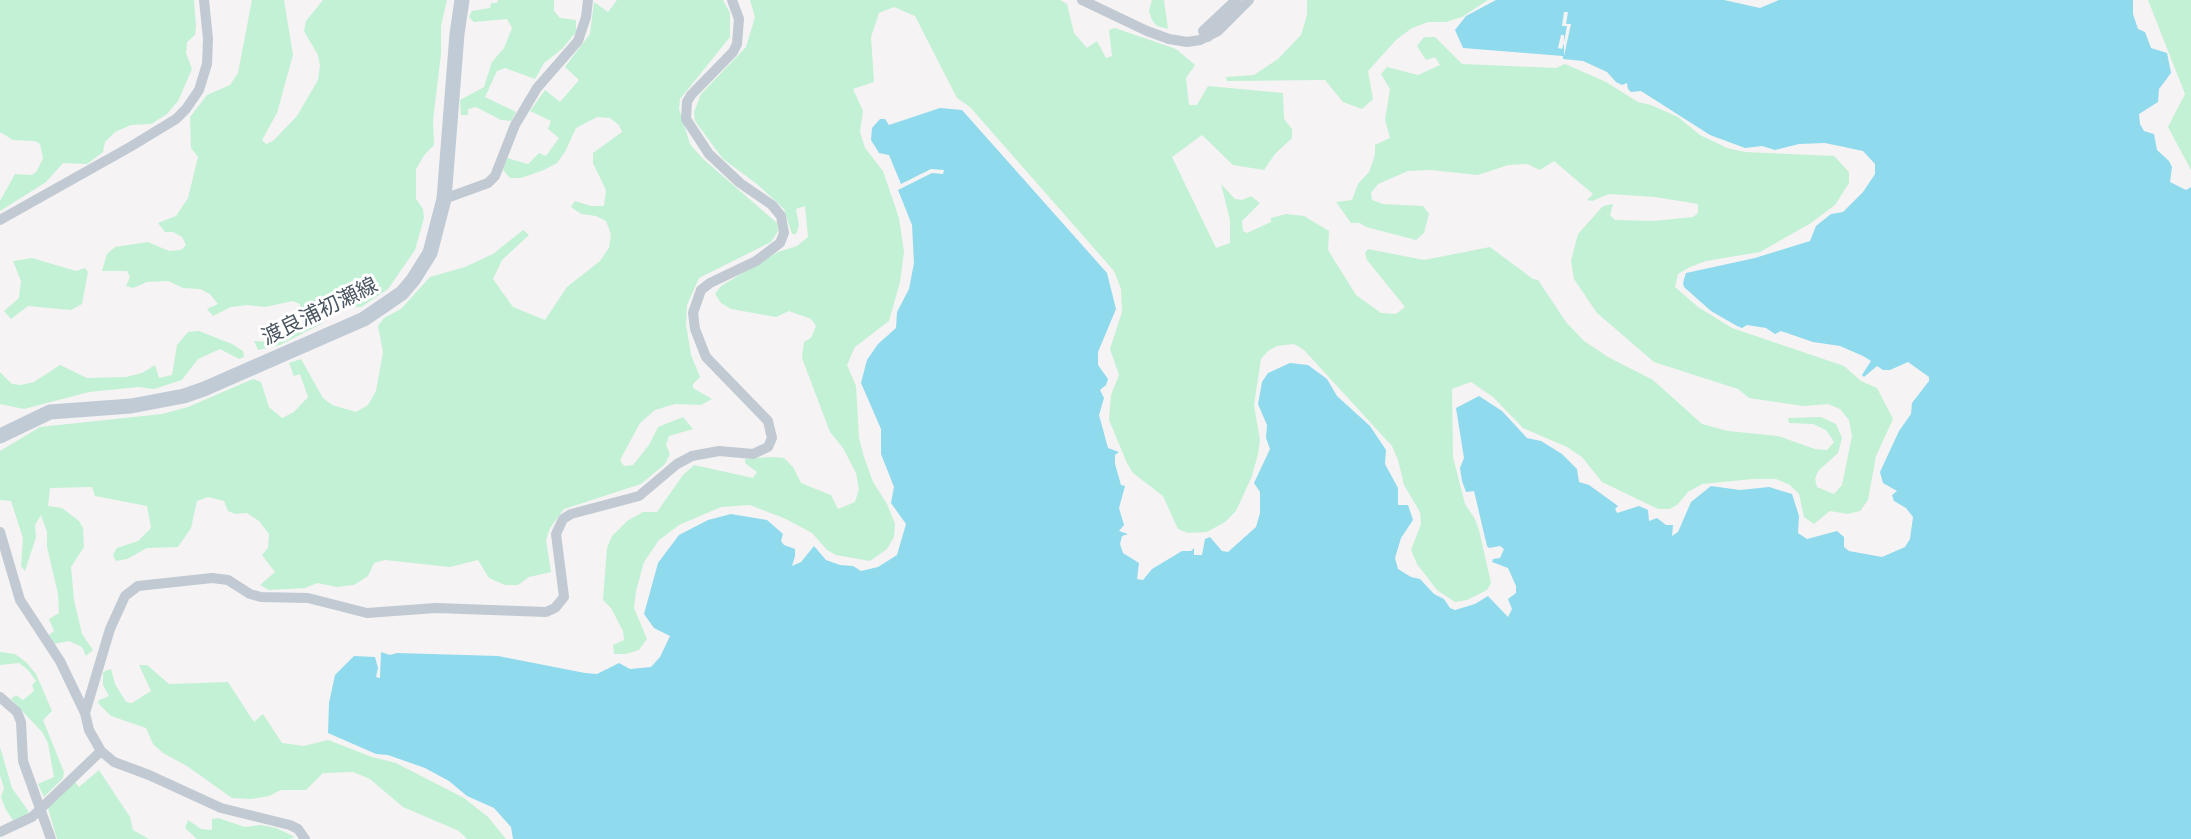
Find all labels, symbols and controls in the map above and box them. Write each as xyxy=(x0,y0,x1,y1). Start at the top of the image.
street label: 渡良浦初瀬線 xyxy=(258,273,382,351)

